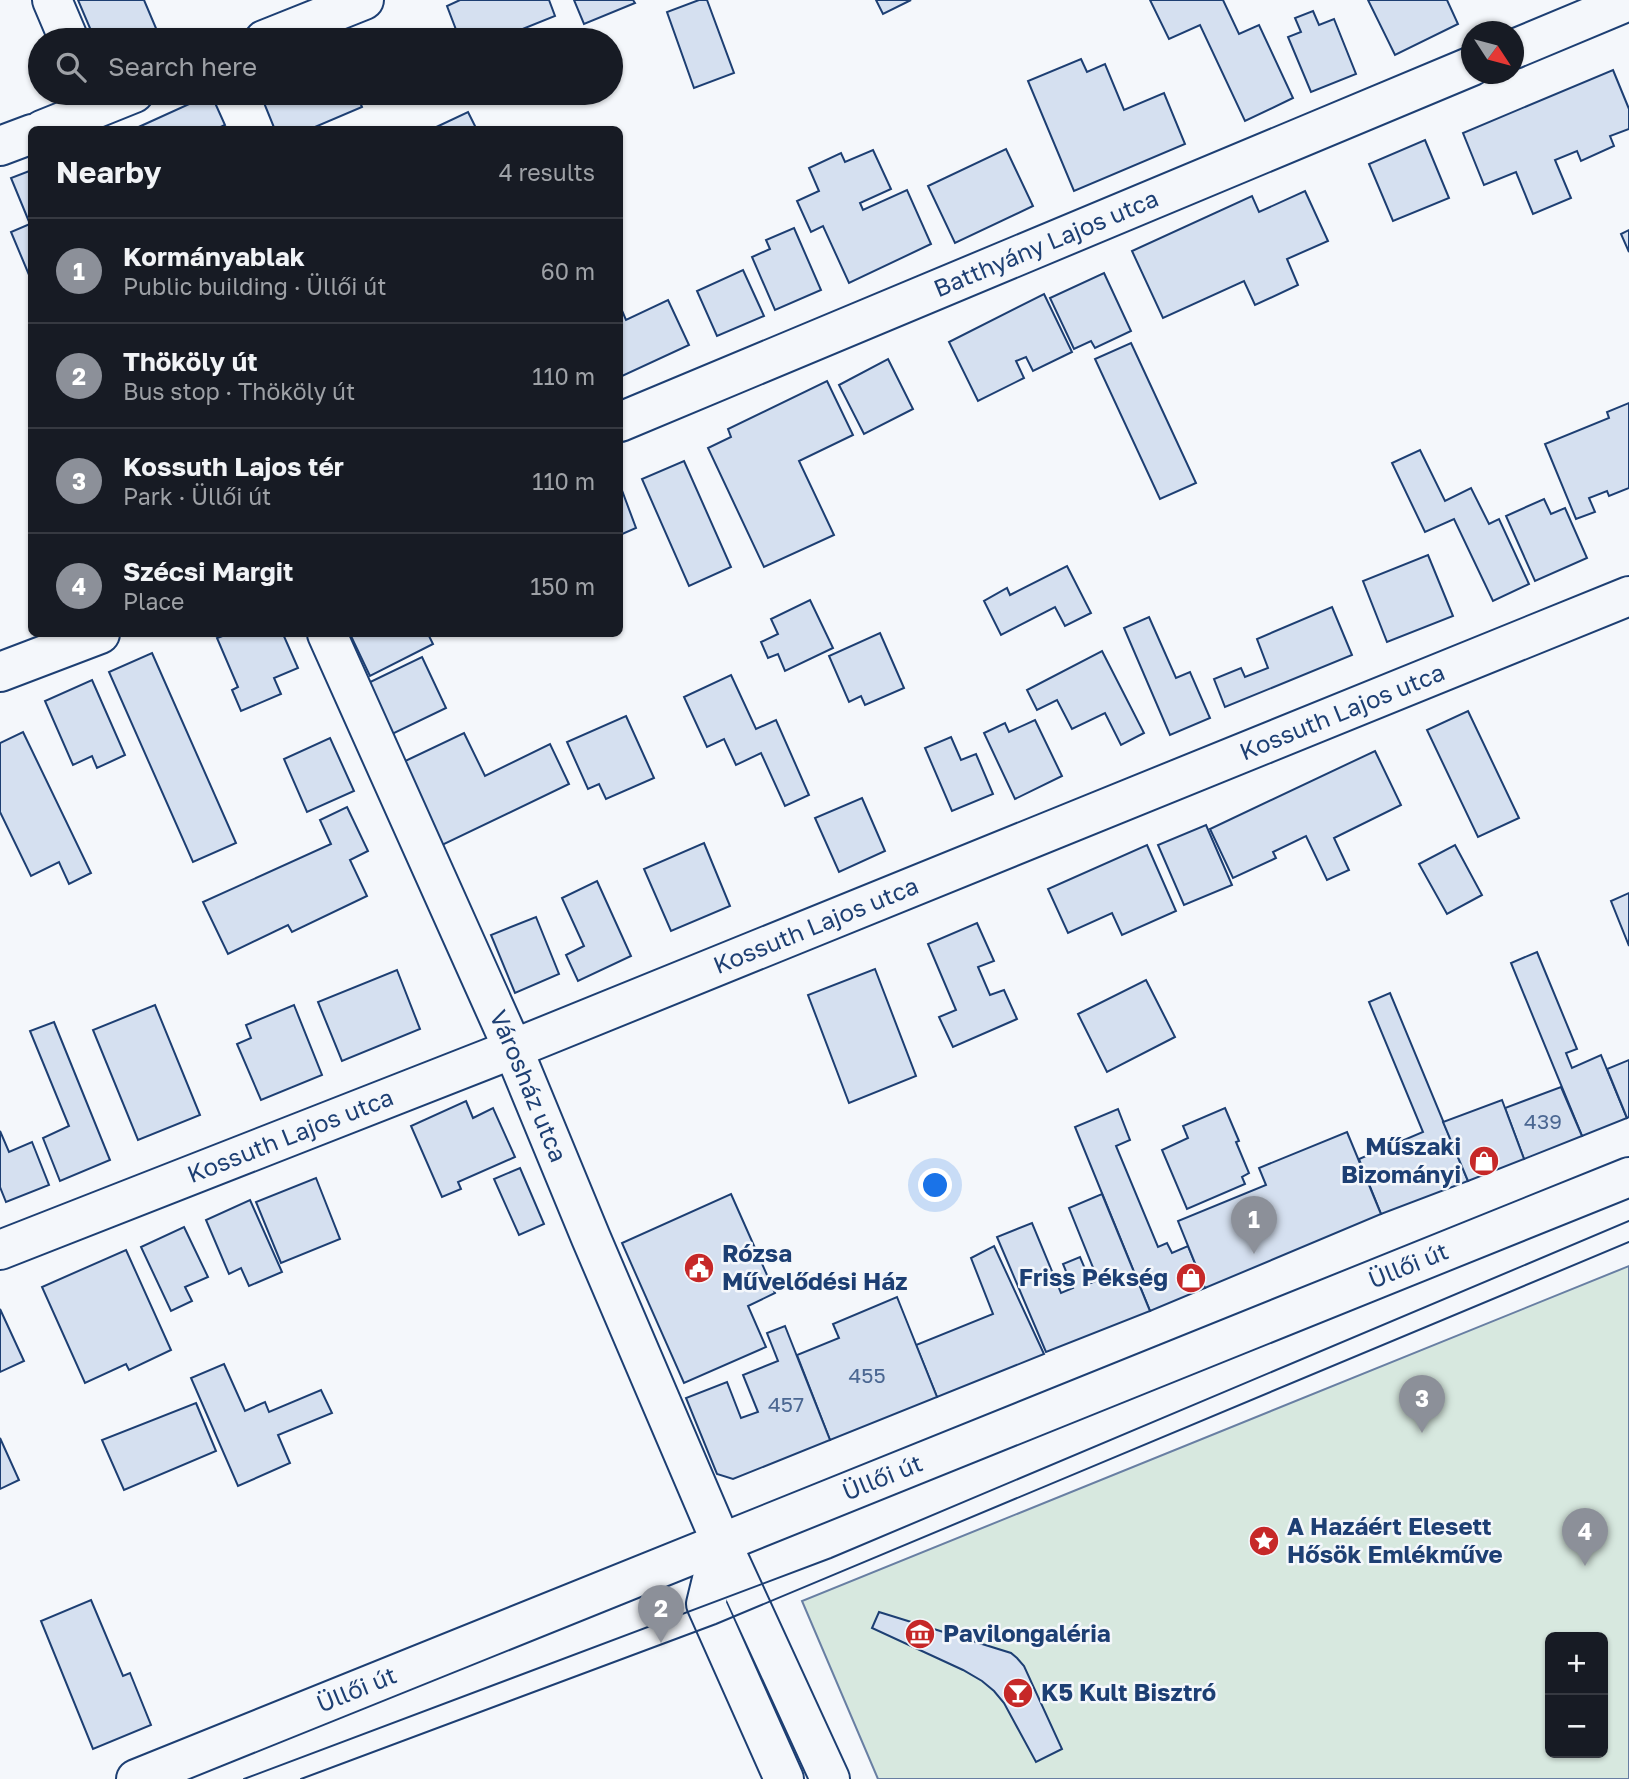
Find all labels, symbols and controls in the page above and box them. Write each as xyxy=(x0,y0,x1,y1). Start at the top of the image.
north arrow xyxy=(1461,21,1524,84)
search box xyxy=(28,28,623,105)
icon: search xyxy=(52,48,90,86)
text: Search here xyxy=(108,51,257,82)
text: Nearby xyxy=(56,154,161,190)
text: 4 results xyxy=(499,158,595,186)
street label: Batthyány Lajos utca xyxy=(929,183,1162,302)
text: Kormányablak xyxy=(123,241,305,272)
text: 1 xyxy=(73,257,85,285)
text: 60 m xyxy=(541,257,595,285)
text: Public building · Üllői út xyxy=(123,272,386,300)
text: Thököly út xyxy=(123,346,258,377)
text: 2 xyxy=(72,362,86,390)
text: 110 m xyxy=(532,362,595,390)
text: Bus stop · Thököly út xyxy=(123,377,355,405)
text: Kossuth Lajos tér xyxy=(123,451,344,482)
text: 3 xyxy=(72,467,86,495)
text: 110 m xyxy=(532,467,595,495)
text: Park · Üllői út xyxy=(123,482,271,510)
text: Szécsi Margit xyxy=(123,556,293,587)
text: 4 xyxy=(72,572,86,600)
text: 150 m xyxy=(530,572,595,600)
text: Place xyxy=(123,587,184,615)
street label: Kossuth Lajos utca xyxy=(1235,656,1449,766)
street label: Kossuth Lajos utca xyxy=(709,870,922,979)
street label: Városház utca xyxy=(484,1005,574,1166)
street label: Kossuth Lajos utca xyxy=(183,1081,397,1188)
house number: 439 xyxy=(1524,1108,1562,1134)
place label: Műszaki Bizományi xyxy=(1341,1131,1461,1188)
shop icon: Műszaki Bizományi xyxy=(1467,1144,1501,1178)
your location xyxy=(918,1168,952,1202)
pin: 1 xyxy=(1231,1196,1277,1254)
street label: Üllői út xyxy=(1364,1235,1452,1294)
place label: Rózsa Művelődési Ház xyxy=(722,1238,907,1295)
public building icon: Rózsa Művelődési Ház xyxy=(682,1251,716,1285)
shop icon: Friss Pékség xyxy=(1174,1261,1208,1295)
place label: Friss Pékség xyxy=(1019,1262,1168,1291)
house number: 455 xyxy=(848,1362,886,1388)
pin: 3 xyxy=(1399,1375,1445,1433)
house number: 457 xyxy=(768,1391,804,1417)
street label: Üllői út xyxy=(838,1447,926,1506)
pin: 4 xyxy=(1562,1508,1608,1566)
place label: A Hazáért Elesett Hősök Emlékműve xyxy=(1287,1511,1503,1568)
place icon: A Hazáért Elesett Hősök Emlékműve xyxy=(1247,1524,1281,1558)
pin: 2 xyxy=(638,1585,684,1643)
museum icon: Pavilongaléria xyxy=(903,1617,937,1651)
place label: Pavilongaléria xyxy=(943,1618,1111,1647)
map controls xyxy=(1545,1632,1608,1758)
button: + xyxy=(1545,1632,1608,1695)
street label: Üllői út xyxy=(312,1660,400,1718)
bar icon: K5 Kult Bisztró xyxy=(1001,1676,1035,1710)
place label: K5 Kult Bisztró xyxy=(1041,1677,1216,1706)
button: − xyxy=(1545,1695,1608,1758)

